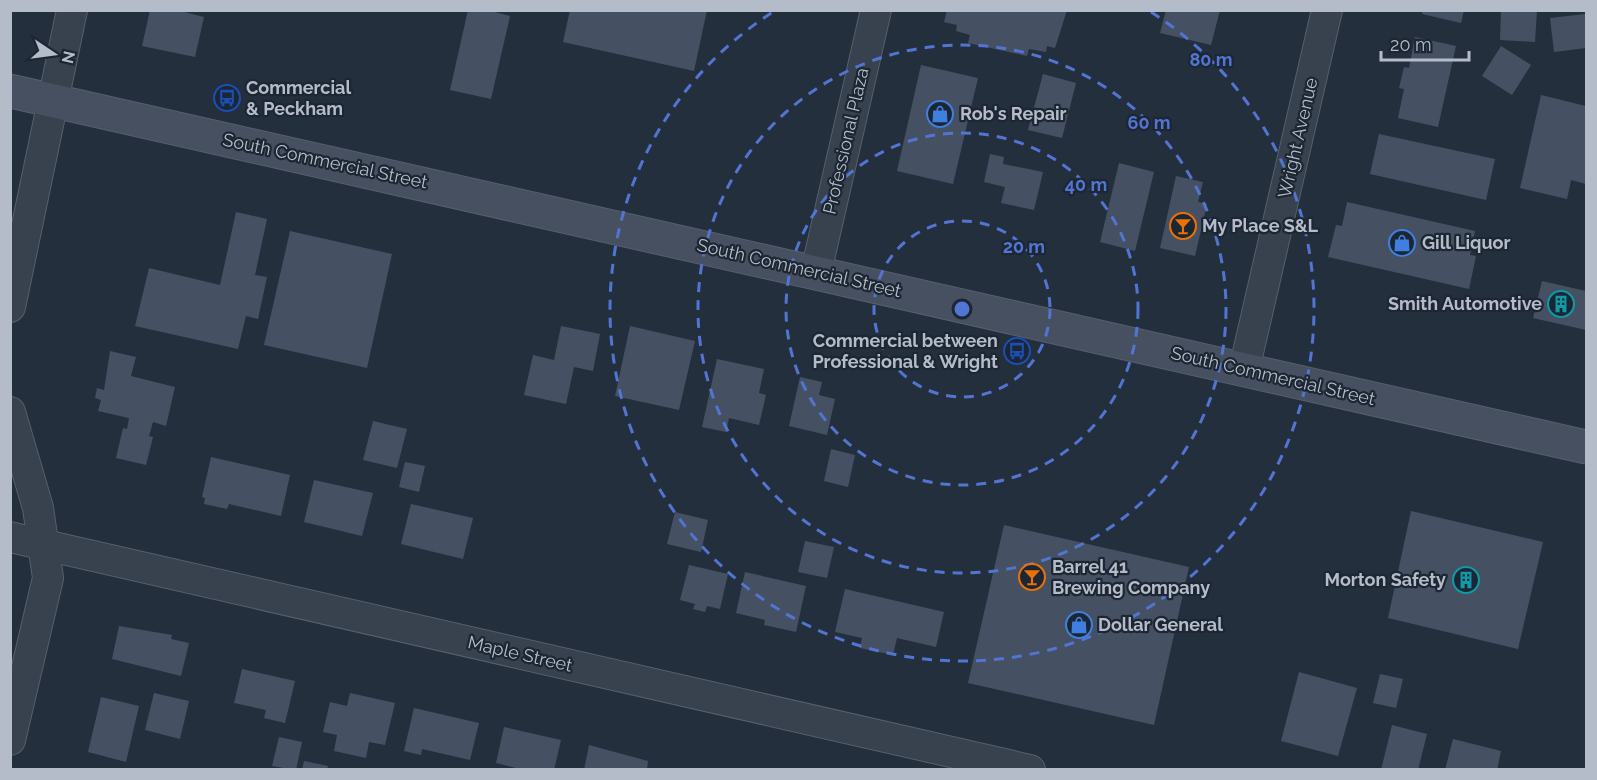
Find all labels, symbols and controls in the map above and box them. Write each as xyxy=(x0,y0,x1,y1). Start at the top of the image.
north arrow xyxy=(24,24,84,84)
scale bar xyxy=(1381,24,1470,62)
text: 20 m xyxy=(1390,34,1432,55)
text: N xyxy=(57,49,79,65)
text: 80 m xyxy=(1189,49,1233,70)
street label: Professional Plaza xyxy=(818,66,873,216)
street label: Wright Avenue xyxy=(1273,75,1322,200)
place label: Commercial & Peckham xyxy=(246,77,351,119)
bus stop icon: Commercial & Peckham xyxy=(212,83,242,113)
shop icon: Rob's Repair xyxy=(925,99,955,129)
place label: Rob's Repair xyxy=(960,103,1067,124)
text: 60 m xyxy=(1127,112,1171,133)
street label: South Commercial Street xyxy=(221,129,429,192)
text: 40 m xyxy=(1065,174,1107,195)
bar icon: My Place S&L xyxy=(1168,211,1198,241)
place label: My Place S&L xyxy=(1202,215,1319,236)
shop icon: Gill Liquor xyxy=(1387,228,1417,258)
place label: Gill Liquor xyxy=(1422,232,1510,253)
street label: South Commercial Street xyxy=(695,234,903,301)
text: 20 m xyxy=(1003,236,1045,257)
building icon: Smith Automotive xyxy=(1546,289,1576,319)
place label: Smith Automotive xyxy=(1388,293,1542,314)
centre of rings xyxy=(952,299,972,319)
place label: Commercial between Professional & Wright xyxy=(812,330,998,372)
bus stop icon: Commercial between Professional & Wright xyxy=(1002,336,1032,366)
street label: South Commercial Street xyxy=(1169,342,1377,409)
place label: Barrel 41 Brewing Company xyxy=(1052,556,1210,598)
bar icon: Barrel 41 Brewing Company xyxy=(1017,562,1047,592)
building icon: Morton Safety xyxy=(1451,565,1481,595)
place label: Morton Safety xyxy=(1325,569,1446,590)
shop icon: Dollar General xyxy=(1064,610,1094,640)
place label: Dollar General xyxy=(1098,614,1223,635)
street label: Maple Street xyxy=(466,631,574,676)

